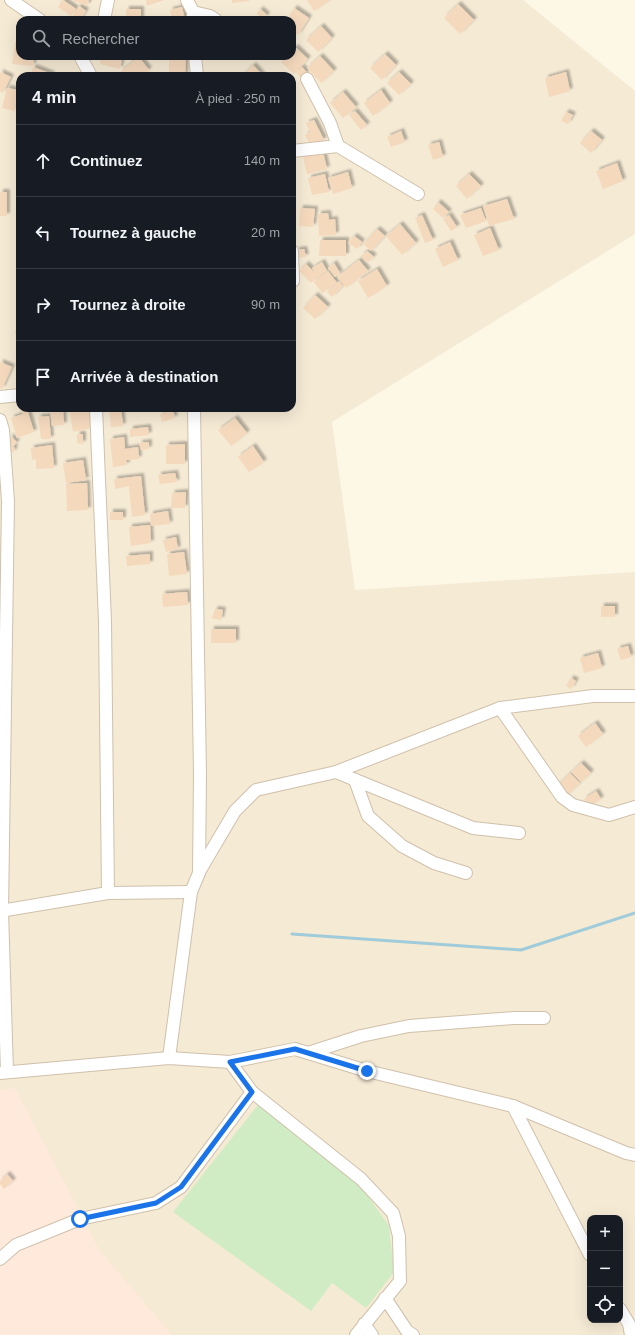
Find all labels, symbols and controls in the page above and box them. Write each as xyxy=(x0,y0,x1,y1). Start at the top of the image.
search box xyxy=(16,16,296,60)
icon: search xyxy=(30,27,52,49)
text: Rechercher xyxy=(62,30,140,47)
text: 4 min xyxy=(32,88,76,107)
text: À pied · 250 m xyxy=(195,91,280,106)
icon: ahead xyxy=(32,150,54,172)
text: Continuez xyxy=(70,152,143,169)
text: 140 m xyxy=(244,153,280,168)
icon: left xyxy=(32,222,54,244)
text: Tournez à gauche xyxy=(70,224,196,241)
text: 20 m xyxy=(251,225,280,240)
icon: right xyxy=(32,294,54,316)
text: Tournez à droite xyxy=(70,296,186,313)
text: 90 m xyxy=(251,297,280,312)
icon: arrive xyxy=(32,366,54,388)
text: Arrivée à destination xyxy=(70,368,218,385)
route end xyxy=(358,1062,376,1080)
route start xyxy=(71,1210,89,1228)
map controls xyxy=(587,1215,623,1323)
button: + xyxy=(587,1215,623,1251)
button: − xyxy=(587,1251,623,1287)
button: locate xyxy=(587,1287,623,1323)

